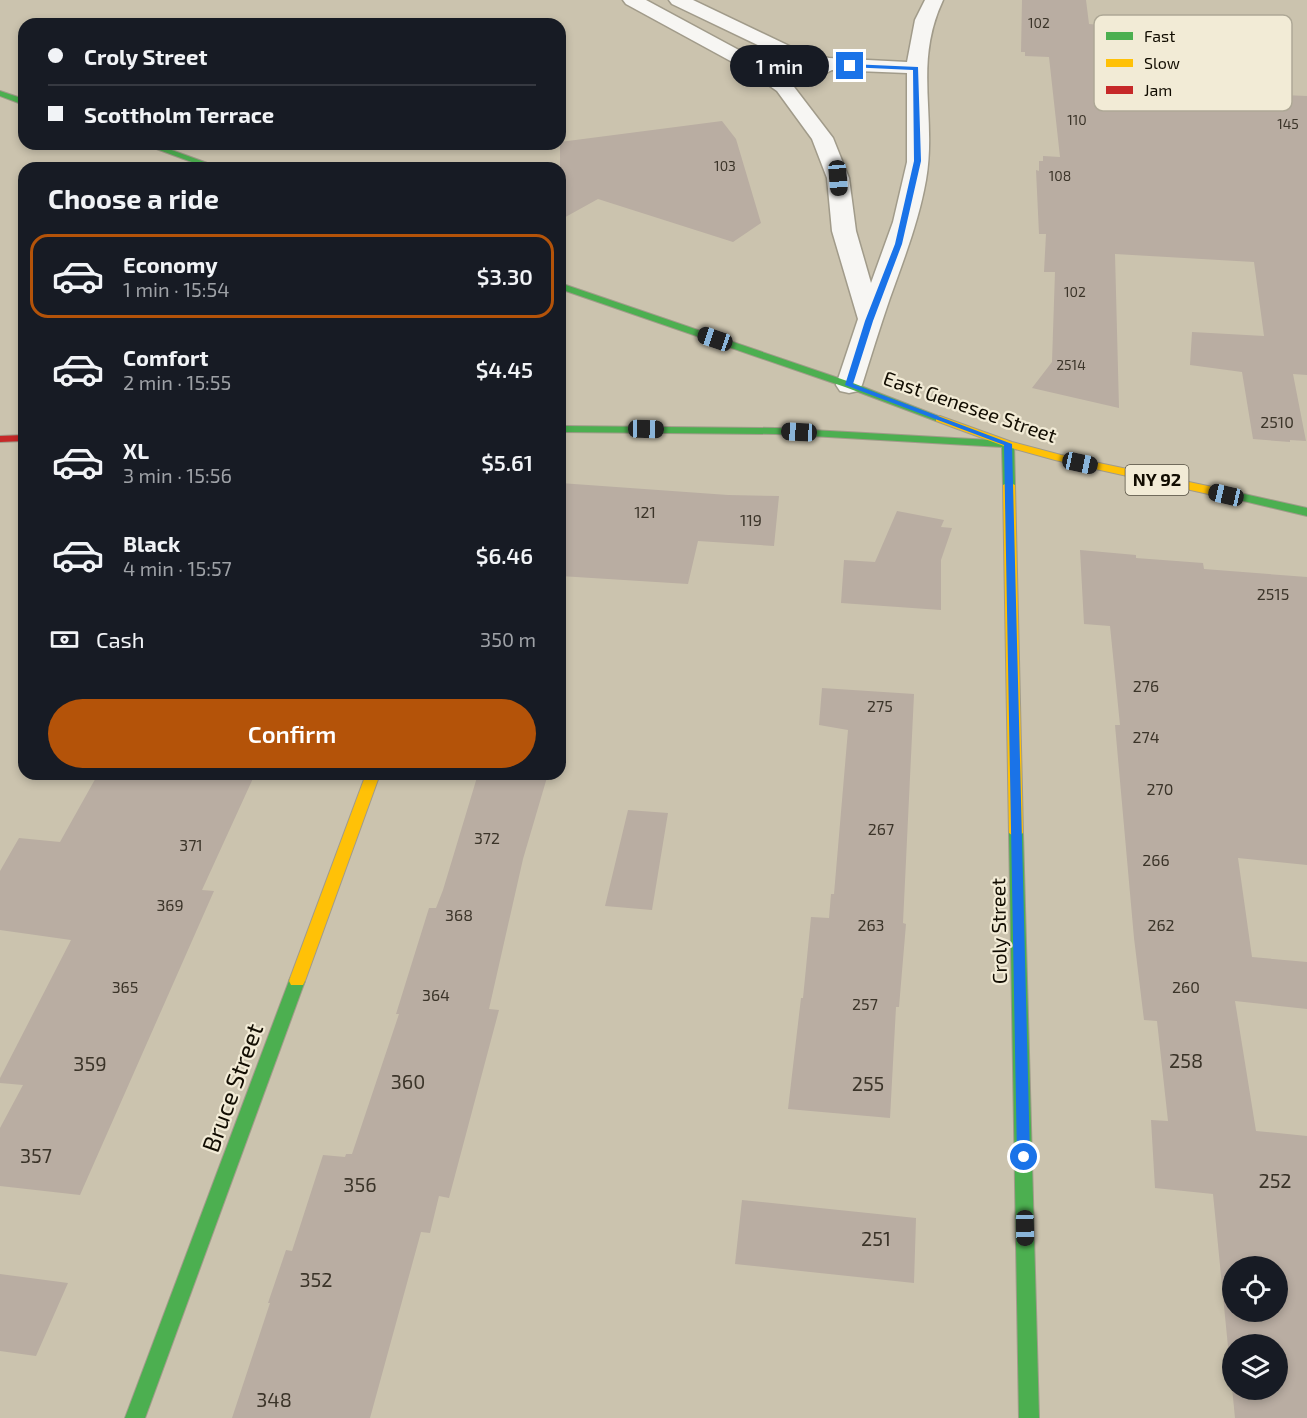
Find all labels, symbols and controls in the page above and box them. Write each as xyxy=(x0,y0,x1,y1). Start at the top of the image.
house number: 102 xyxy=(1028,14,1050,31)
legend xyxy=(1094,15,1292,111)
text: Fast xyxy=(1144,26,1175,45)
text: Croly Street xyxy=(84,43,207,69)
callout: 1 min xyxy=(730,45,829,87)
route end xyxy=(836,52,863,79)
text: Slow xyxy=(1144,53,1180,72)
text: 1 min xyxy=(756,54,803,78)
text: Jam xyxy=(1144,80,1172,99)
text: Scottholm Terrace xyxy=(84,101,274,127)
house number: 110 xyxy=(1067,111,1087,128)
house number: 145 xyxy=(1277,115,1299,132)
house number: 103 xyxy=(714,157,736,174)
car xyxy=(827,159,849,197)
house number: 108 xyxy=(1049,167,1071,184)
text: Choose a ride xyxy=(48,182,219,214)
icon: car xyxy=(51,249,105,303)
text: Economy xyxy=(123,251,218,277)
text: $3.30 xyxy=(477,263,533,289)
text: 1 min · 15:54 xyxy=(123,277,230,301)
house number: 102 xyxy=(1064,283,1086,300)
car xyxy=(695,325,735,353)
icon: car xyxy=(51,342,105,396)
text: Comfort xyxy=(123,344,208,370)
text: $4.45 xyxy=(476,356,533,382)
house number: 2514 xyxy=(1056,356,1086,373)
street label: East Genesee Street xyxy=(880,365,1061,447)
text: 2 min · 15:55 xyxy=(123,370,231,394)
house number: 2510 xyxy=(1260,412,1294,431)
car xyxy=(628,420,664,438)
car xyxy=(781,422,817,442)
icon: car xyxy=(51,435,105,489)
text: XL xyxy=(123,437,149,463)
text: $5.61 xyxy=(481,449,533,475)
car xyxy=(1061,450,1099,476)
text: 3 min · 15:56 xyxy=(123,463,232,487)
road number: NY 92 xyxy=(1126,465,1188,495)
car xyxy=(1206,482,1246,508)
house number: 121 xyxy=(634,502,656,521)
house number: 119 xyxy=(740,510,762,529)
icon: car xyxy=(51,528,105,582)
text: Black xyxy=(123,530,180,556)
text: $6.46 xyxy=(476,542,533,568)
text: 4 min · 15:57 xyxy=(123,556,232,580)
house number: 2515 xyxy=(1257,584,1289,603)
icon: cash xyxy=(48,623,81,656)
text: Cash xyxy=(96,626,145,652)
text: 350 m xyxy=(480,627,536,651)
house number: 276 xyxy=(1133,676,1159,695)
house number: 275 xyxy=(867,696,893,715)
button: Confirm xyxy=(48,699,536,768)
house number: 274 xyxy=(1132,727,1160,746)
house number: 270 xyxy=(1147,779,1173,798)
house number: 267 xyxy=(868,819,894,838)
house number: 372 xyxy=(474,828,500,847)
house number: 371 xyxy=(179,835,203,854)
house number: 266 xyxy=(1142,850,1170,869)
street label: Croly Street xyxy=(985,877,1011,984)
house number: 369 xyxy=(156,895,184,914)
house number: 368 xyxy=(445,905,473,924)
house number: 263 xyxy=(857,915,885,934)
house number: 262 xyxy=(1147,915,1175,934)
house number: 365 xyxy=(112,977,138,996)
house number: 260 xyxy=(1172,977,1200,996)
house number: 364 xyxy=(422,985,450,1004)
house number: 257 xyxy=(852,994,878,1013)
street label: Bruce Street xyxy=(195,1019,268,1156)
house number: 258 xyxy=(1169,1048,1203,1072)
house number: 359 xyxy=(73,1051,107,1075)
house number: 360 xyxy=(391,1069,425,1093)
house number: 255 xyxy=(852,1071,884,1095)
house number: 357 xyxy=(20,1143,52,1167)
route start xyxy=(1010,1143,1037,1170)
house number: 252 xyxy=(1258,1168,1292,1192)
house number: 356 xyxy=(343,1172,377,1196)
car xyxy=(1016,1210,1034,1246)
house number: 251 xyxy=(861,1226,891,1250)
map controls xyxy=(1222,1256,1288,1400)
button: locate xyxy=(1222,1256,1288,1322)
house number: 352 xyxy=(299,1267,333,1291)
button: layers xyxy=(1222,1334,1288,1400)
house number: 348 xyxy=(256,1387,292,1411)

